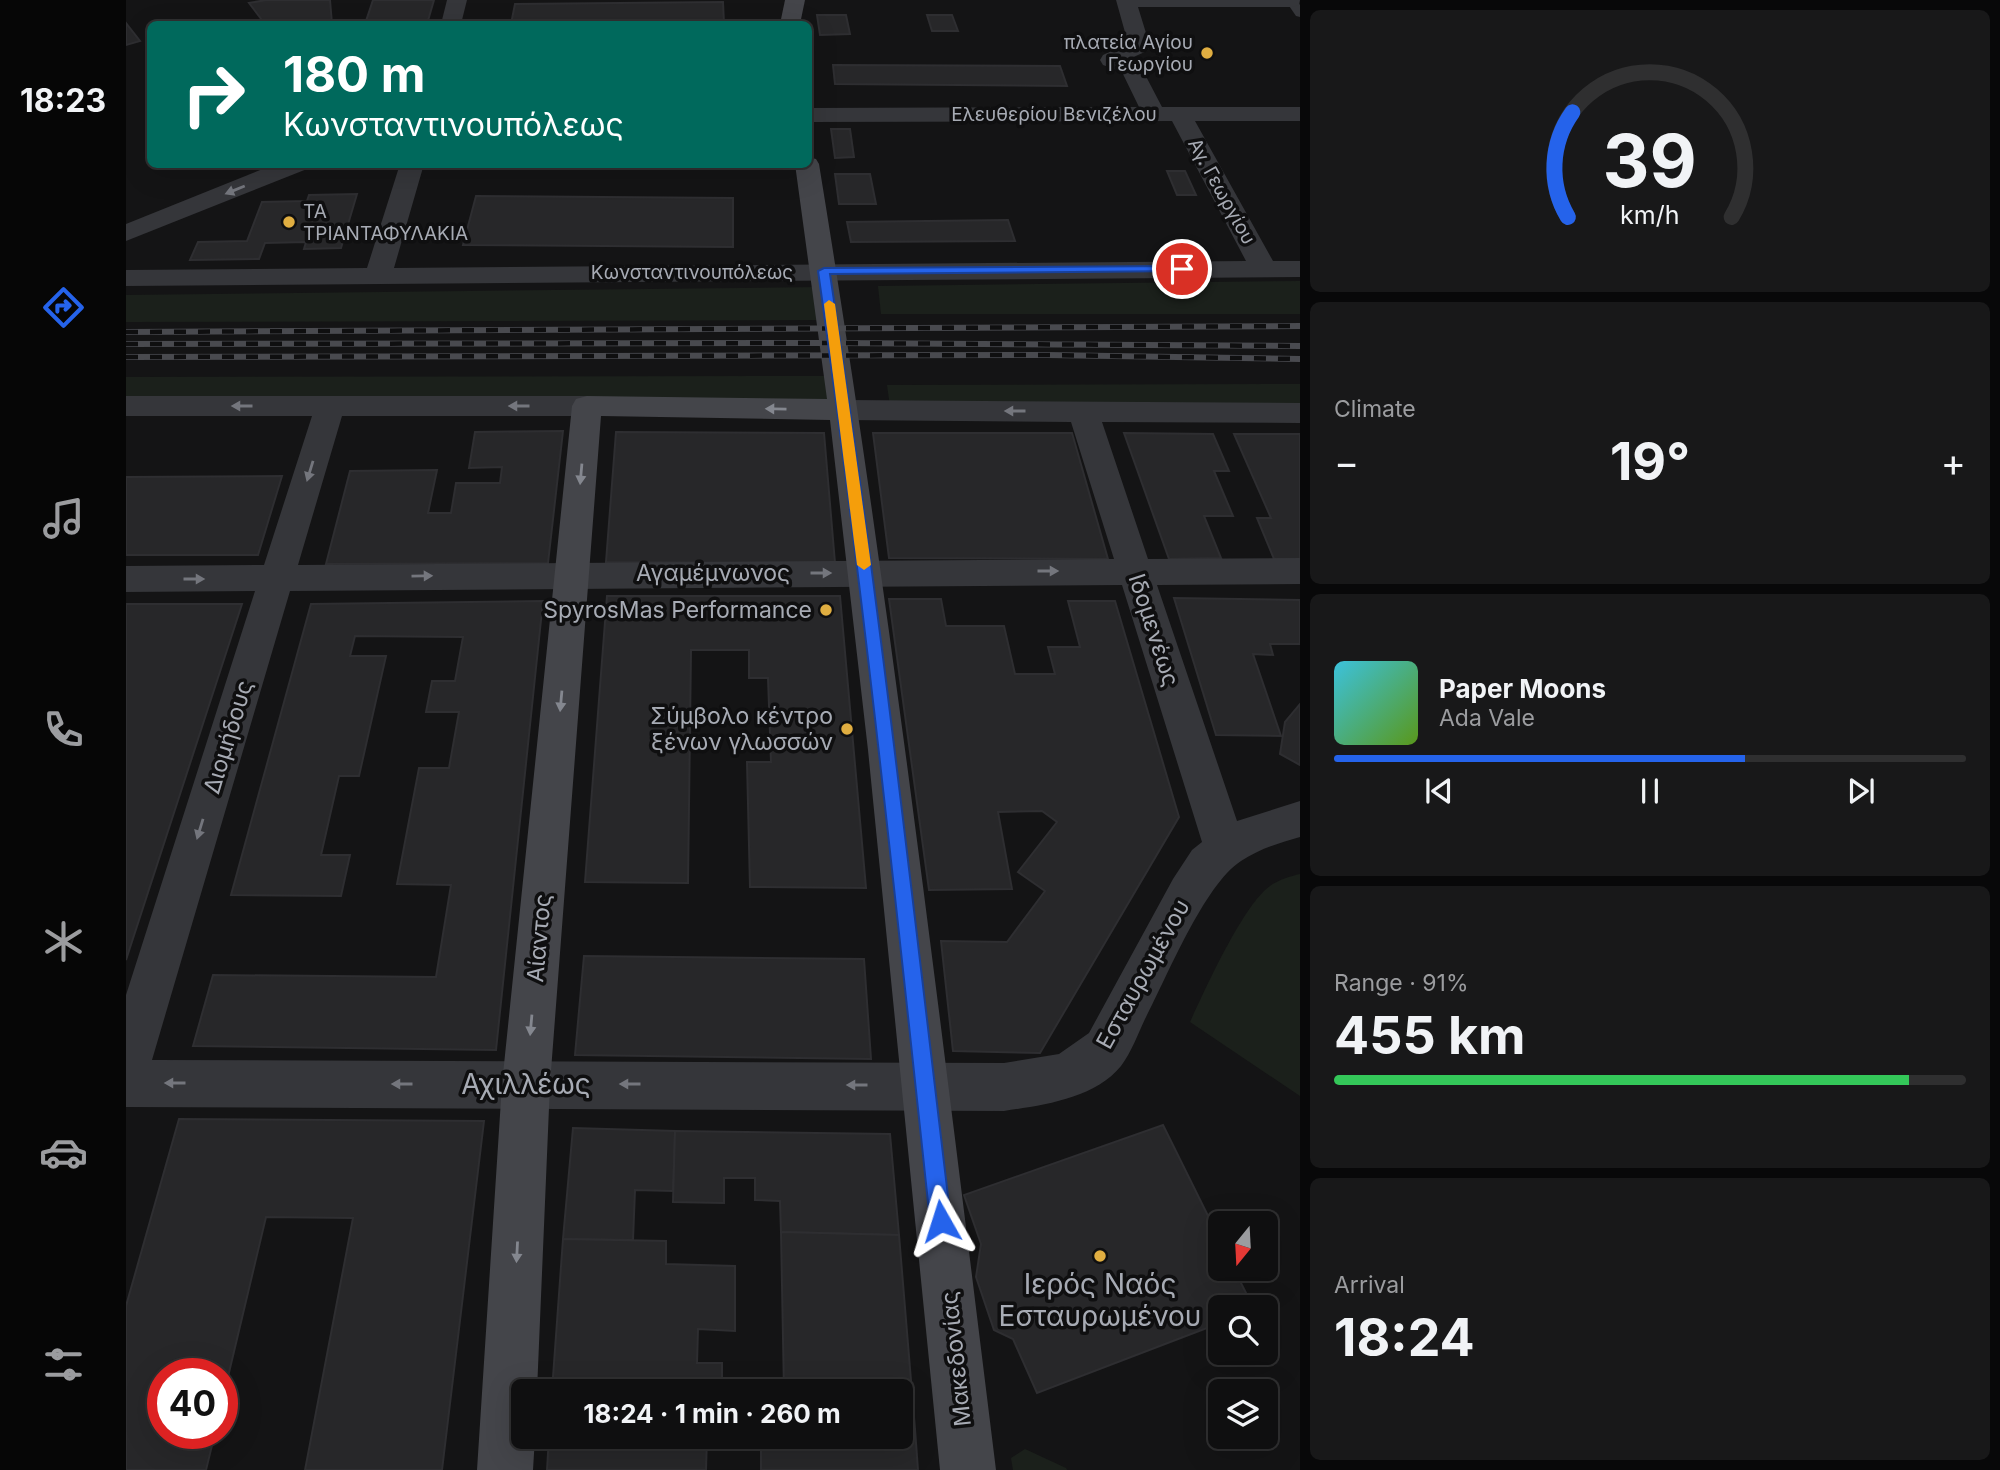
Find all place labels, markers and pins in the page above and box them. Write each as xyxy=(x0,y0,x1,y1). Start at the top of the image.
place label: πλατεία Αγίου Γεωργίου xyxy=(1064,31,1193,76)
marker: πλατεία Αγίου Γεωργίου xyxy=(1199,45,1215,61)
place label: ΤΑ ΤΡΙΑΝΤΑΦΥΛΑΚΙΑ xyxy=(303,200,468,245)
marker: ΤΑ ΤΡΙΑΝΤΑΦΥΛΑΚΙΑ xyxy=(281,214,297,230)
pin xyxy=(1152,239,1212,299)
place label: SpyrosMas Performance xyxy=(543,596,812,624)
marker: SpyrosMas Performance xyxy=(818,602,834,618)
place label: Σύμβολο κέντρο ξένων γλωσσών xyxy=(650,702,833,756)
marker: Σύμβολο κέντρο ξένων γλωσσών xyxy=(839,721,855,737)
marker: Ιερός Ναός Εσταυρωμένου xyxy=(1092,1248,1108,1264)
place label: Ιερός Ναός Εσταυρωμένου xyxy=(999,1267,1201,1333)

